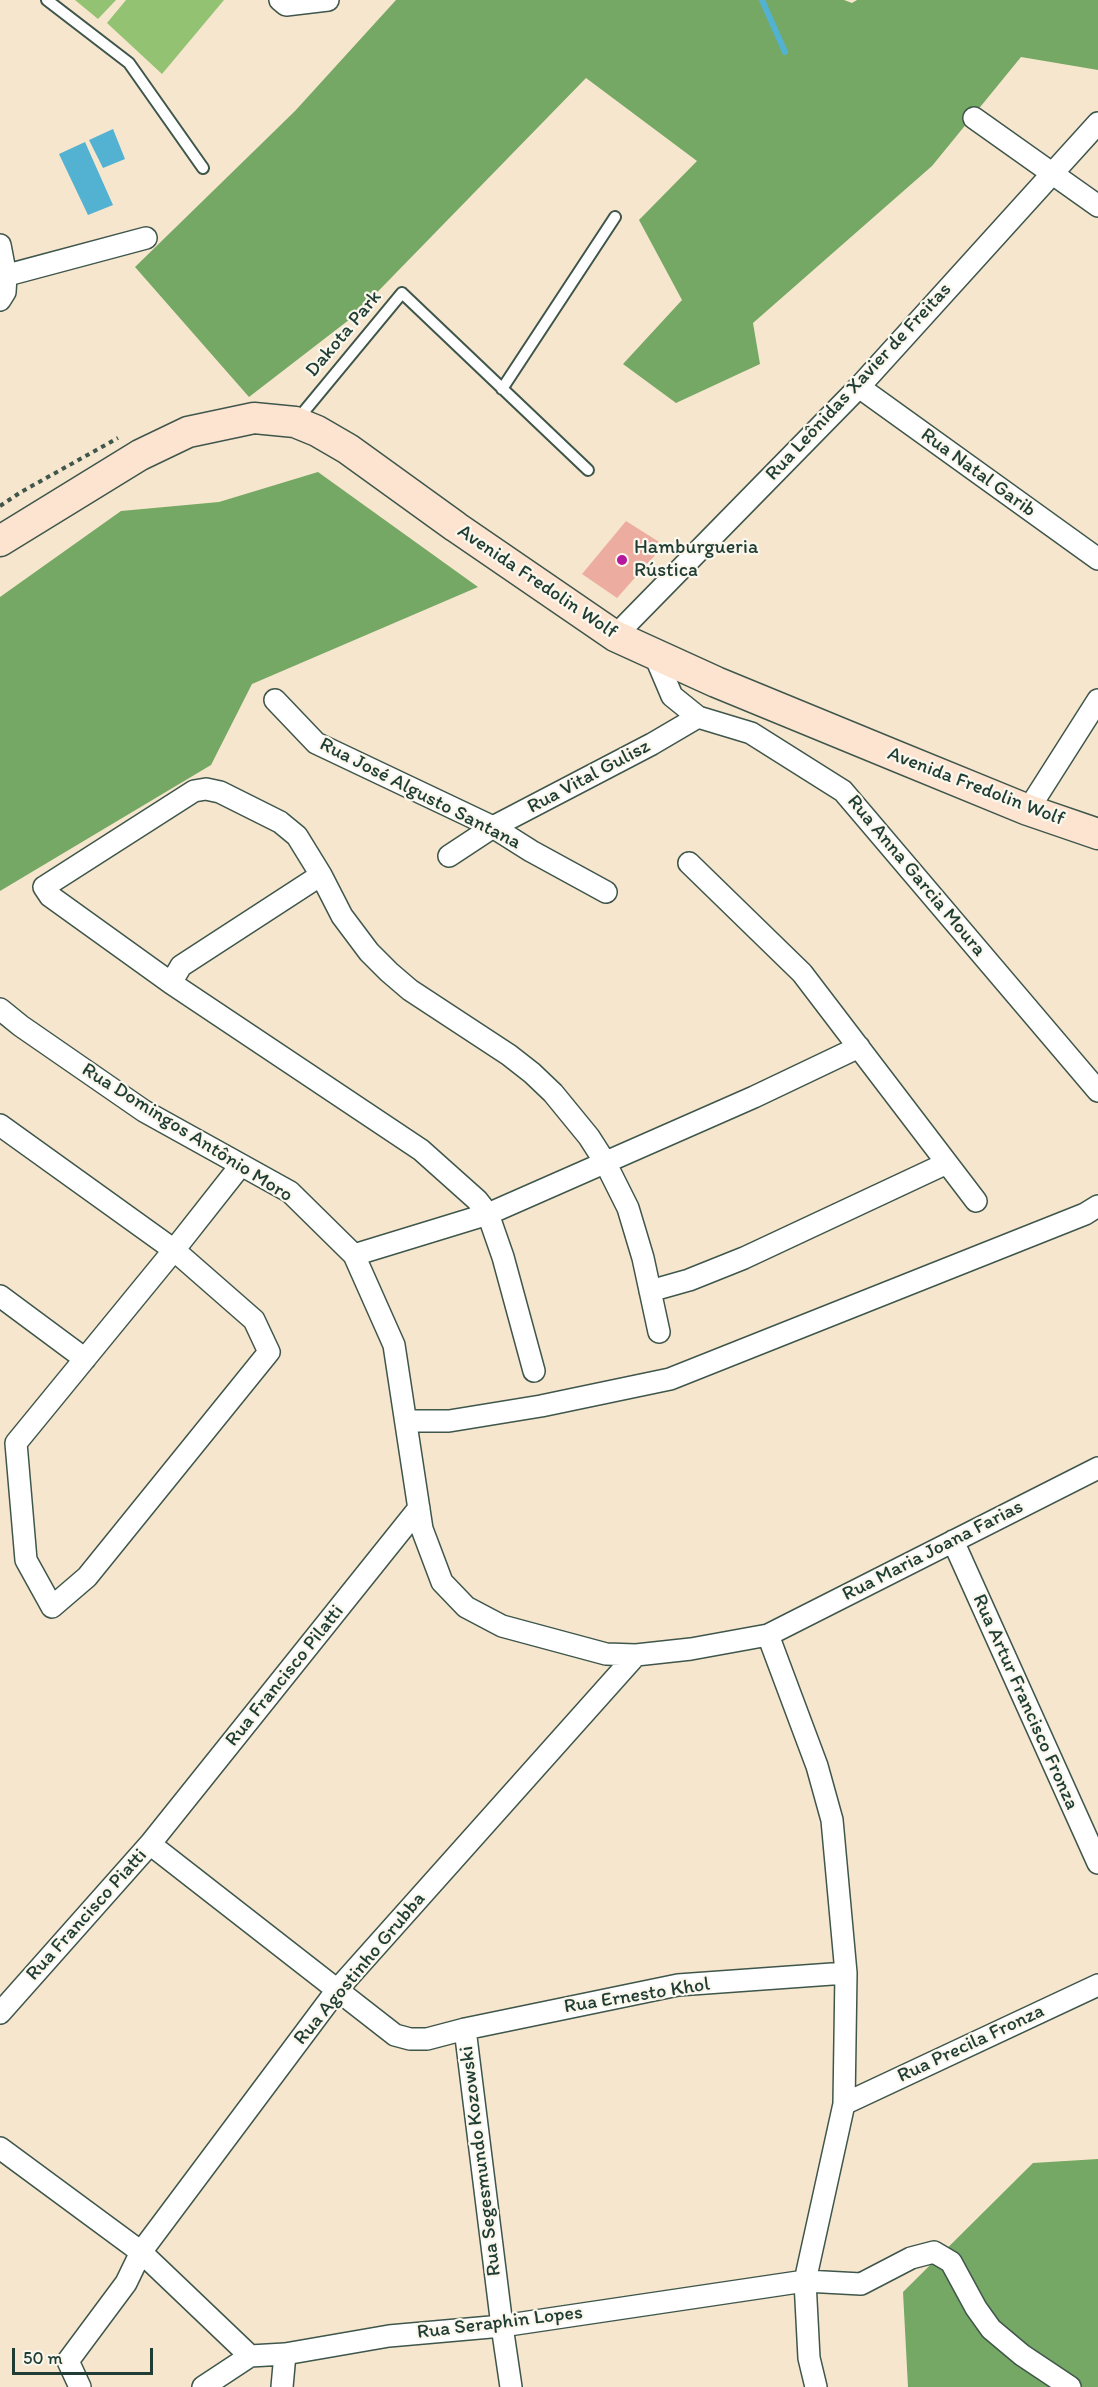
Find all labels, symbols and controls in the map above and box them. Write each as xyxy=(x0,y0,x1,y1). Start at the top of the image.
street label: Rua Leônidas Xavier de Freitas xyxy=(761,278,957,486)
street label: Dakota Park xyxy=(301,286,387,382)
street label: Rua Natal Garib xyxy=(916,423,1040,523)
street label: Avenida Fredolin Wolf xyxy=(452,520,622,644)
place label: Hamburgueria Rústica xyxy=(634,536,758,583)
marker: Hamburgueria Rústica xyxy=(615,553,629,567)
street label: Rua José Algusto Santana xyxy=(315,733,525,855)
street label: Rua Vital Gulisz xyxy=(523,735,655,819)
street label: Avenida Fredolin Wolf xyxy=(884,742,1068,832)
street label: Rua Anna Garcia Moura xyxy=(841,790,991,962)
street label: Rua Domingos Antônio Moro xyxy=(77,1058,297,1208)
street label: Rua Maria Joana Farias xyxy=(839,1495,1027,1607)
street label: Rua Artur Francisco Fronza xyxy=(967,1590,1083,1814)
street label: Rua Francisco Pilatti xyxy=(221,1600,349,1752)
street label: Rua Francisco Piatti xyxy=(21,1844,153,1986)
street label: Rua Agostinho Grubba xyxy=(289,1888,431,2050)
street label: Rua Ernesto Khol xyxy=(562,1973,712,2019)
street label: Rua Precila Fronza xyxy=(894,1999,1048,2089)
street label: Rua Segesmundo Kozowski xyxy=(455,2044,507,2278)
street label: Rua Seraphin Lopes xyxy=(416,2301,584,2345)
scale bar xyxy=(15,2336,156,2374)
text: 50 m xyxy=(23,2347,63,2369)

